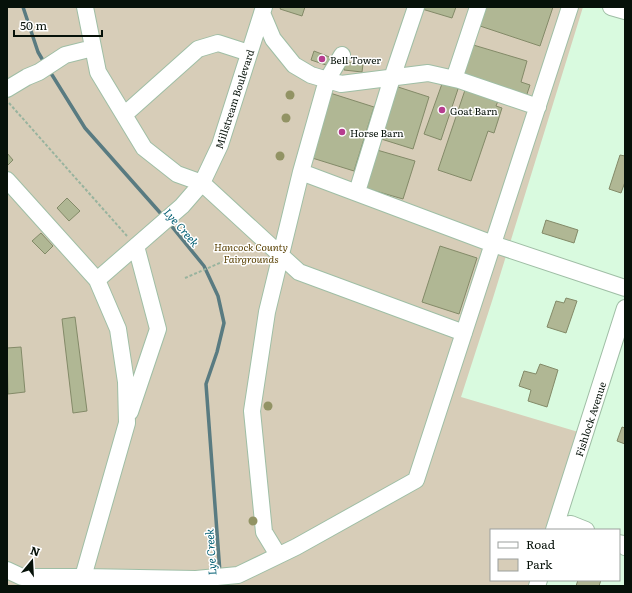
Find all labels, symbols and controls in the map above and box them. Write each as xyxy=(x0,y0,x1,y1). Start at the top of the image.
scale bar xyxy=(14,12,102,38)
text: 50 m xyxy=(20,16,47,34)
street label: Millstream Boulevard xyxy=(211,47,257,151)
place label: Bell Tower xyxy=(330,52,381,67)
marker: Bell Tower xyxy=(317,54,327,64)
place label: Goat Barn xyxy=(450,103,498,118)
marker: Goat Barn xyxy=(437,105,447,115)
place label: Horse Barn xyxy=(350,125,404,140)
marker: Horse Barn xyxy=(337,127,347,137)
water label: Lye Creek xyxy=(161,204,203,250)
park label: Hancock County Fairgrounds xyxy=(214,239,288,266)
street label: Fishlock Avenue xyxy=(571,380,609,458)
water label: Lye Creek xyxy=(200,528,220,576)
legend xyxy=(490,529,620,581)
text: Road xyxy=(526,535,556,553)
north arrow xyxy=(12,541,52,581)
text: N xyxy=(29,542,42,560)
text: Park xyxy=(526,555,553,573)

